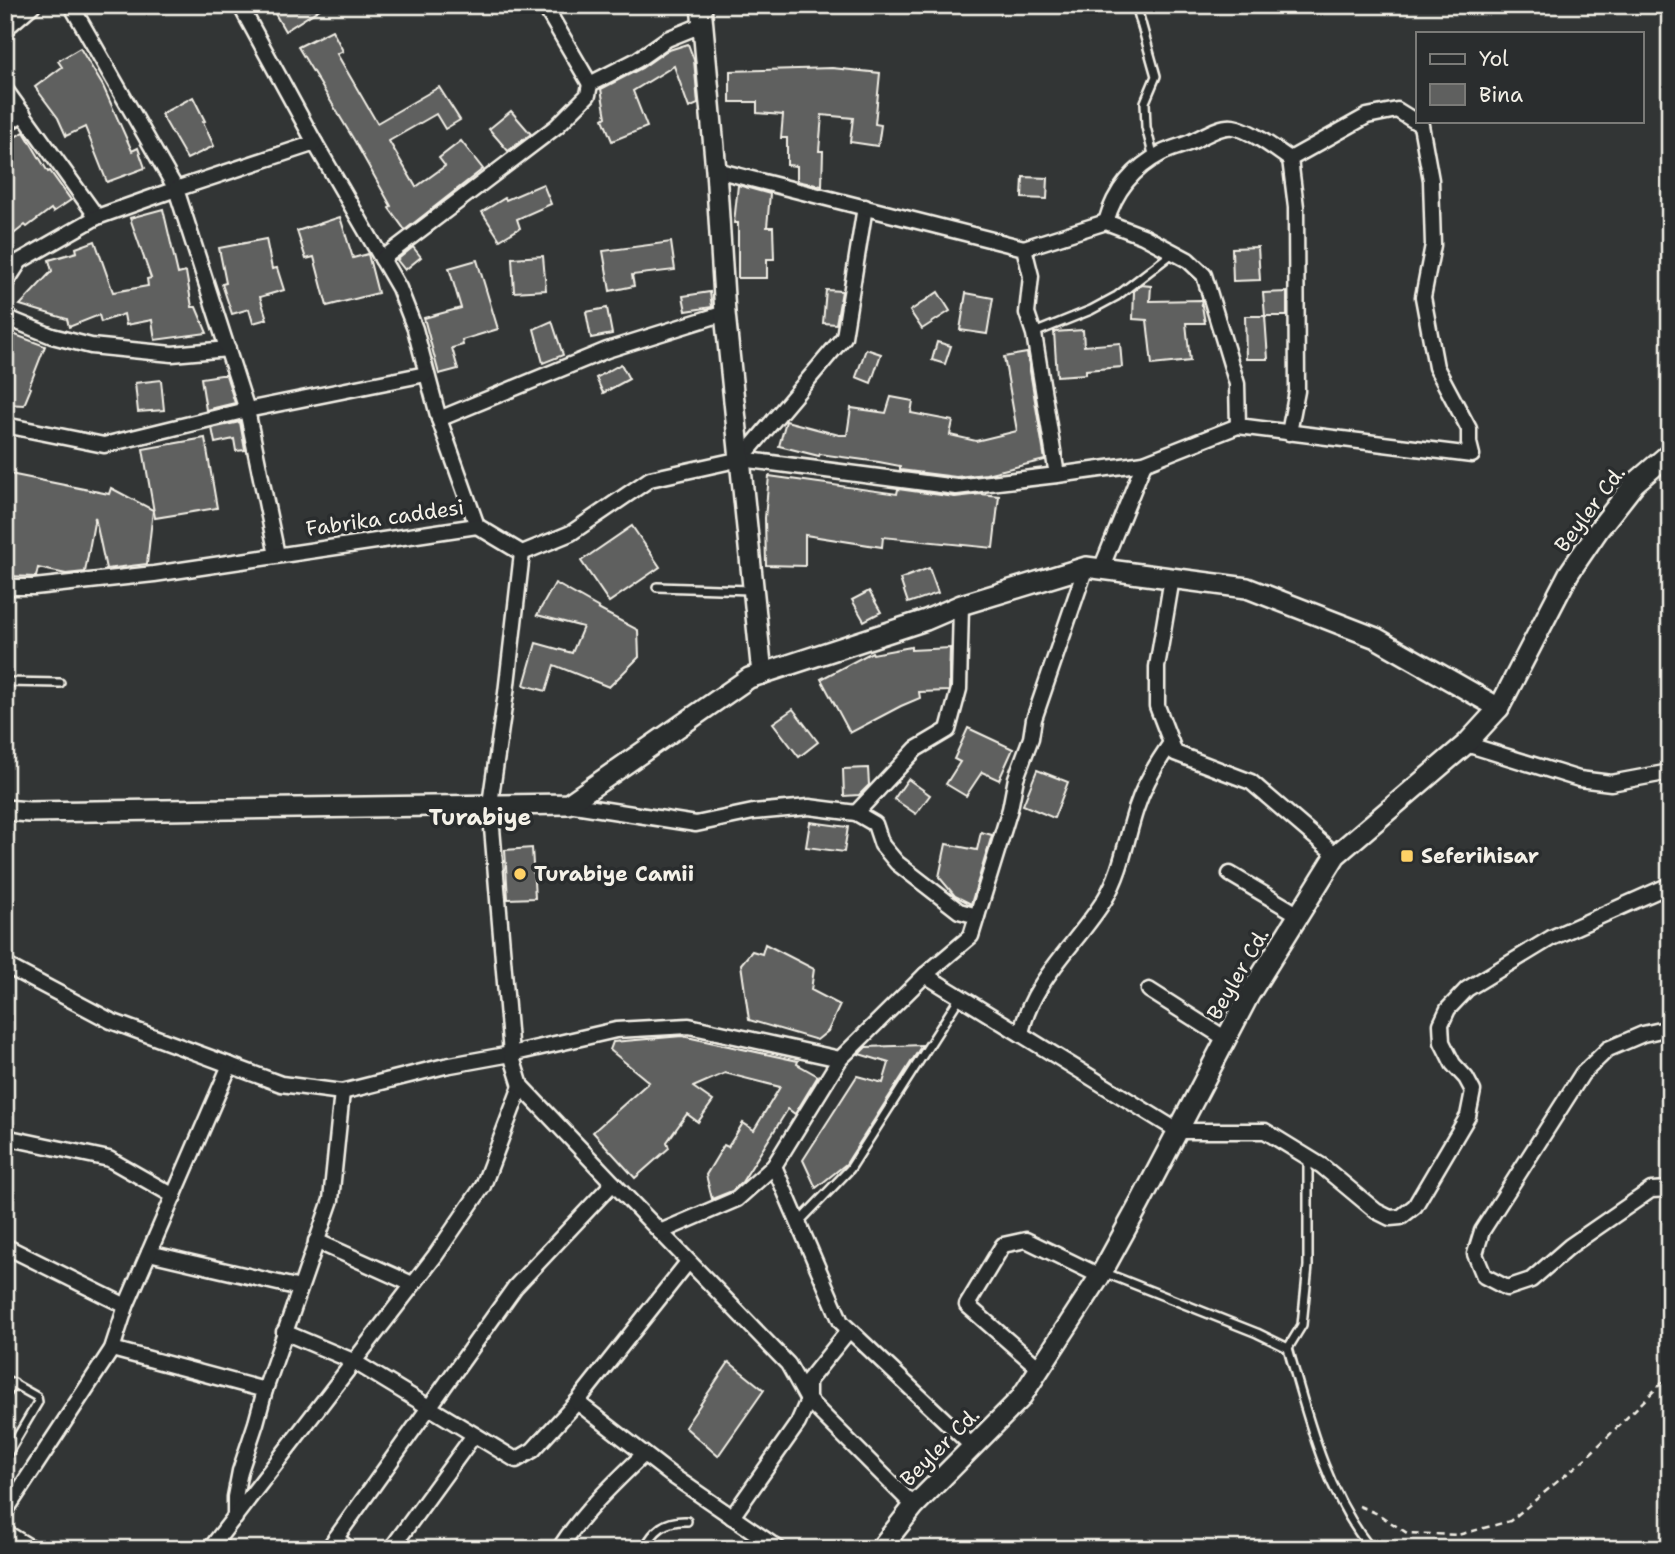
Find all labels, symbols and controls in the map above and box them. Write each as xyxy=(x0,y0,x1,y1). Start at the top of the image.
legend xyxy=(1416,32,1644,122)
text: Yol xyxy=(1479,45,1509,73)
text: Bina xyxy=(1479,81,1523,109)
street label: Beyler Cd. xyxy=(1548,460,1632,558)
street label: Fabrika caddesi xyxy=(304,493,466,543)
district label: Turabiye xyxy=(429,802,531,832)
place label: Seferihisar xyxy=(1421,842,1539,870)
marker: Seferihisar xyxy=(1399,848,1415,864)
place label: Turabiye Camii xyxy=(534,860,694,888)
marker: Turabiye Camii xyxy=(512,866,528,882)
street label: Beyler Cd. xyxy=(1201,923,1275,1025)
street label: Beyler Cd. xyxy=(894,1401,986,1493)

